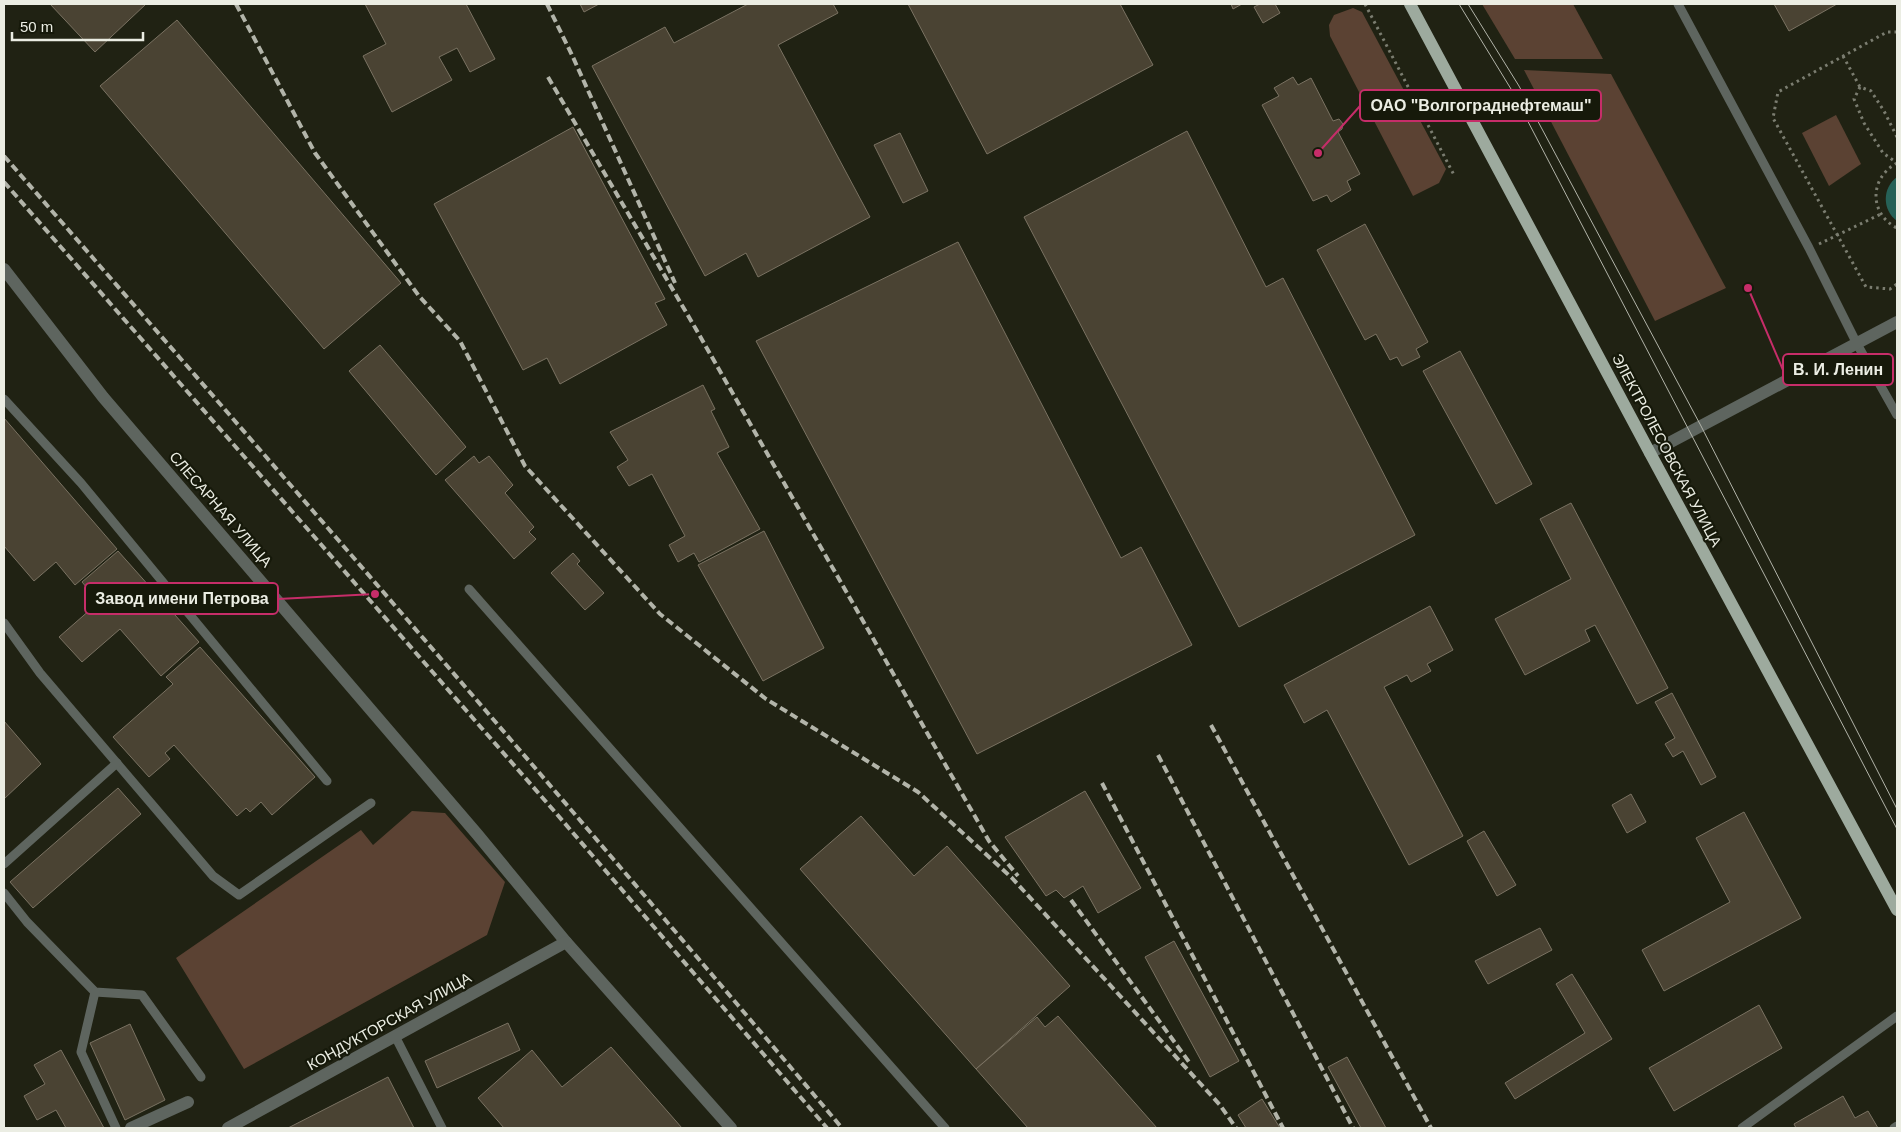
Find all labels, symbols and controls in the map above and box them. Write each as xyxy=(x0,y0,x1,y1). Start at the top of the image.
scale bar xyxy=(12,10,144,42)
text: 50 m xyxy=(20,18,53,35)
callout: ОАО "Волгограднефтемаш" xyxy=(1360,90,1601,121)
text: ОАО "Волгограднефтемаш" xyxy=(1371,97,1592,114)
street label: ЭЛЕКТРОЛЕСОВСКАЯ УЛИЦА xyxy=(1609,351,1725,549)
callout: В. И. Ленин xyxy=(1783,354,1893,385)
text: В. И. Ленин xyxy=(1793,361,1883,378)
street label: СЛЕСАРНАЯ УЛИЦА xyxy=(166,448,276,570)
callout: Завод имени Петрова xyxy=(85,583,278,614)
text: Завод имени Петрова xyxy=(95,590,269,607)
street label: КОНДУКТОРСКАЯ УЛИЦА xyxy=(304,969,474,1073)

